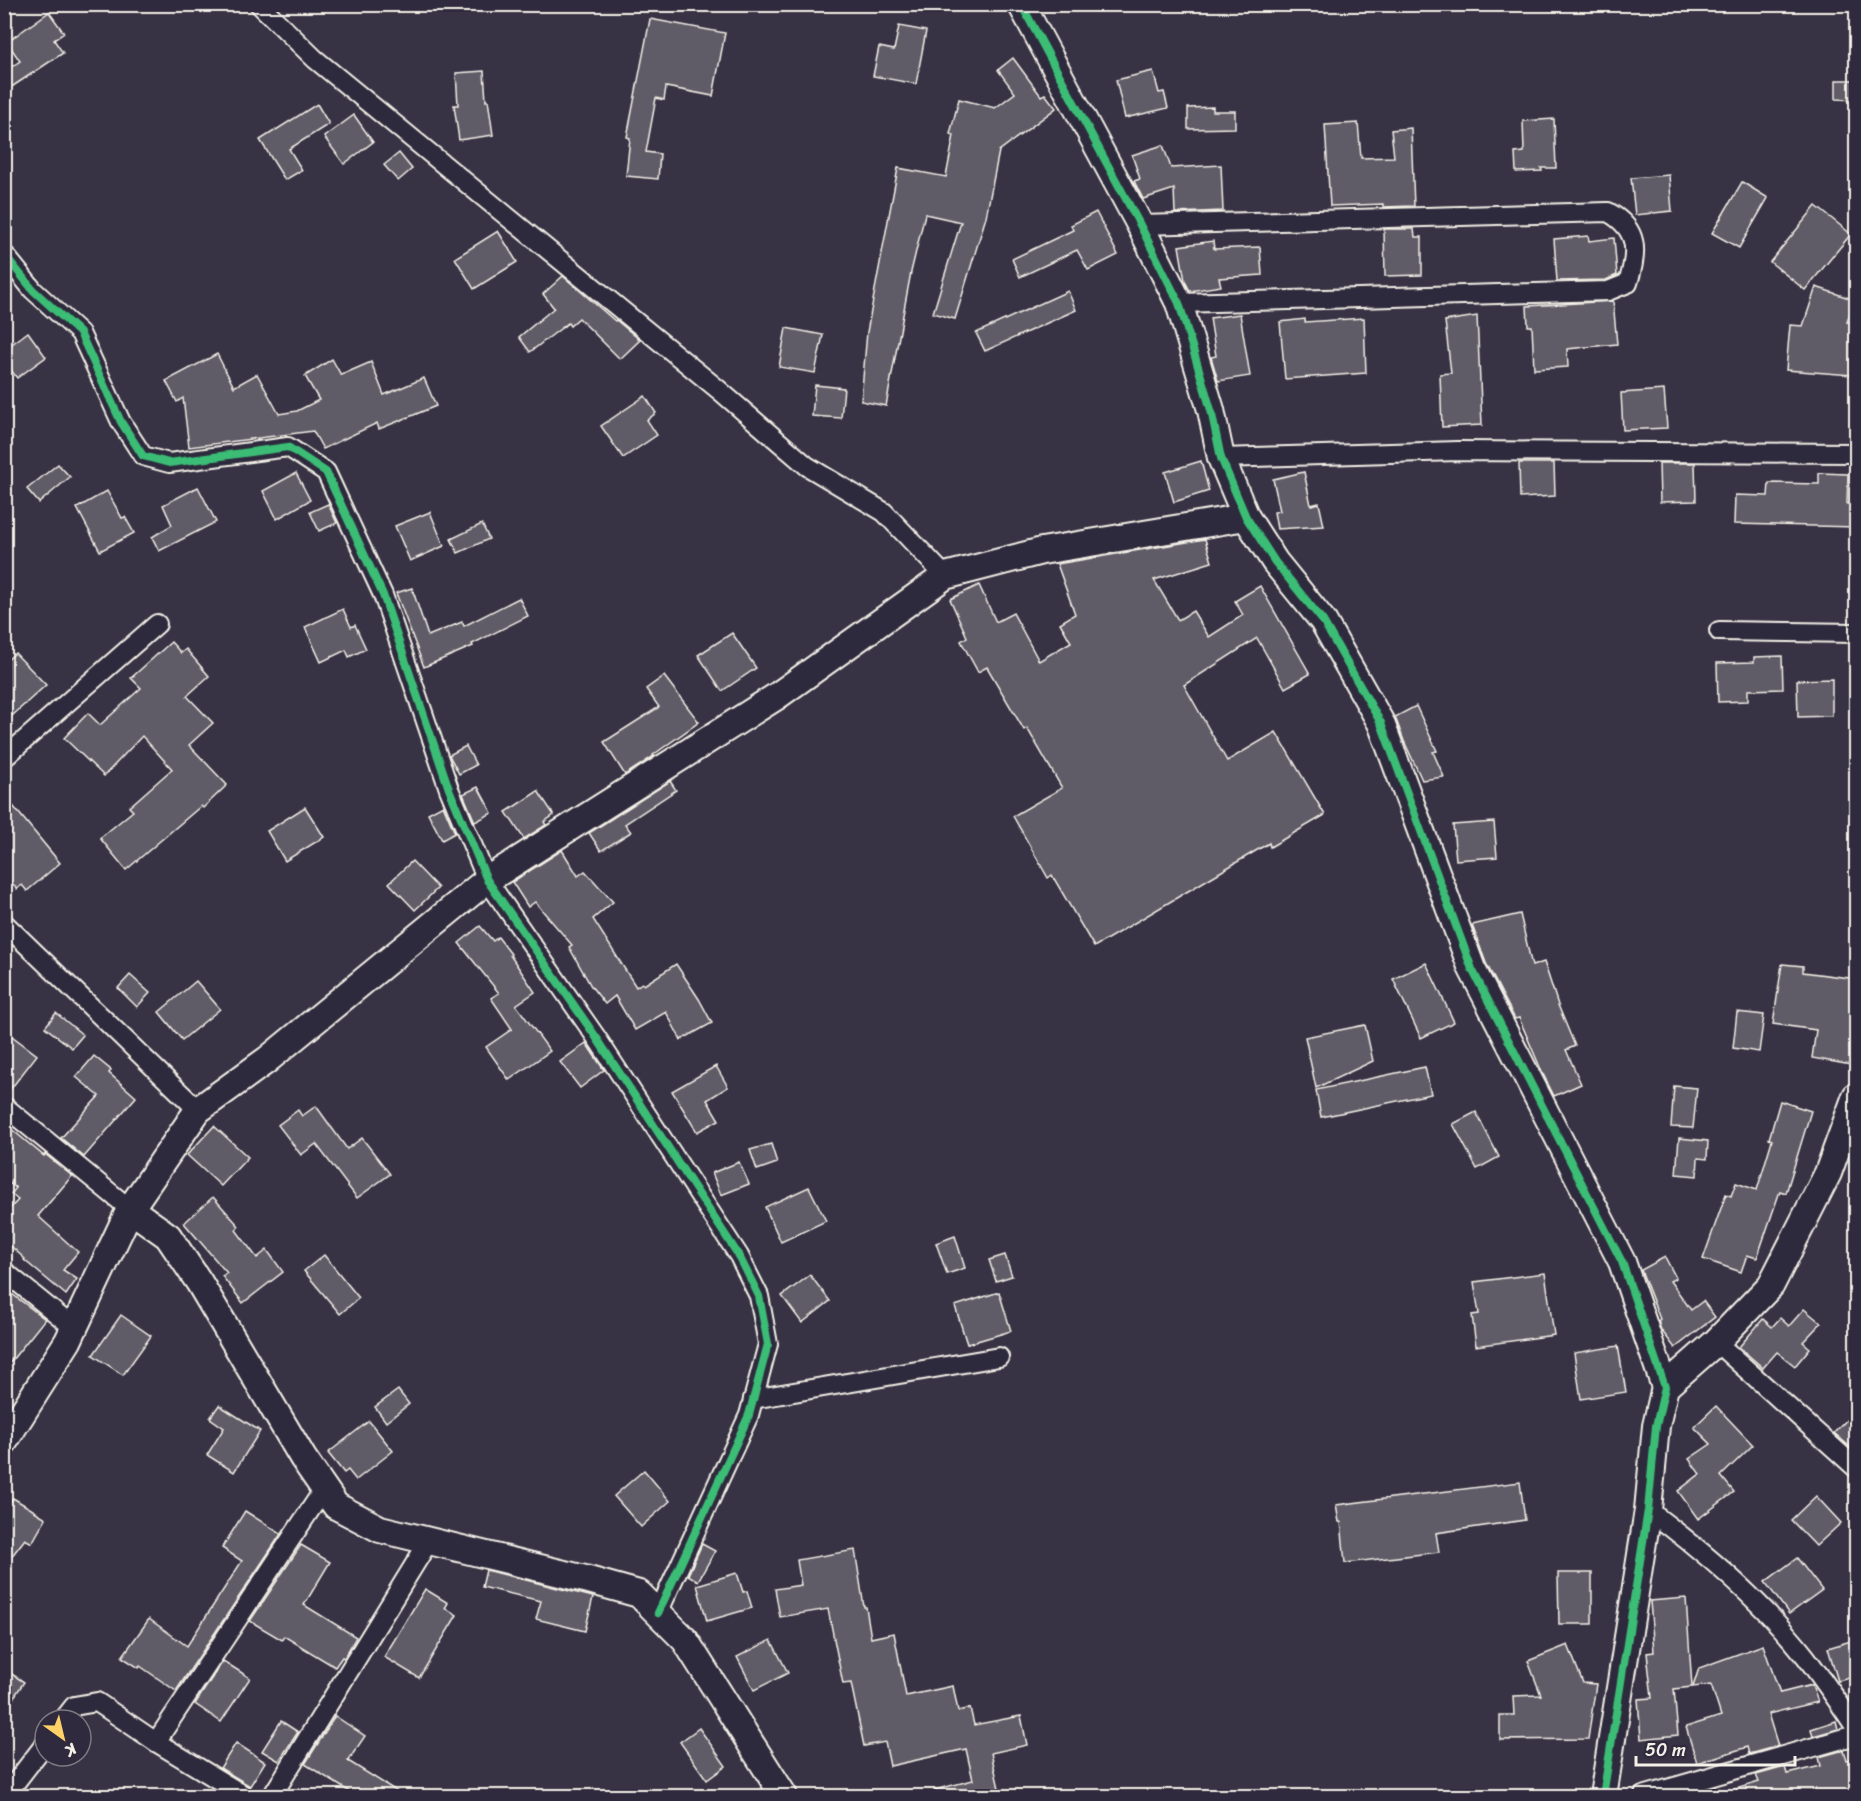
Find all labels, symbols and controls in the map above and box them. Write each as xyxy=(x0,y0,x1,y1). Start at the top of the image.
north arrow xyxy=(33,1708,93,1768)
scale bar xyxy=(1636,1729,1795,1767)
text: 50 m xyxy=(1645,1734,1686,1766)
text: K xyxy=(58,1735,84,1765)

